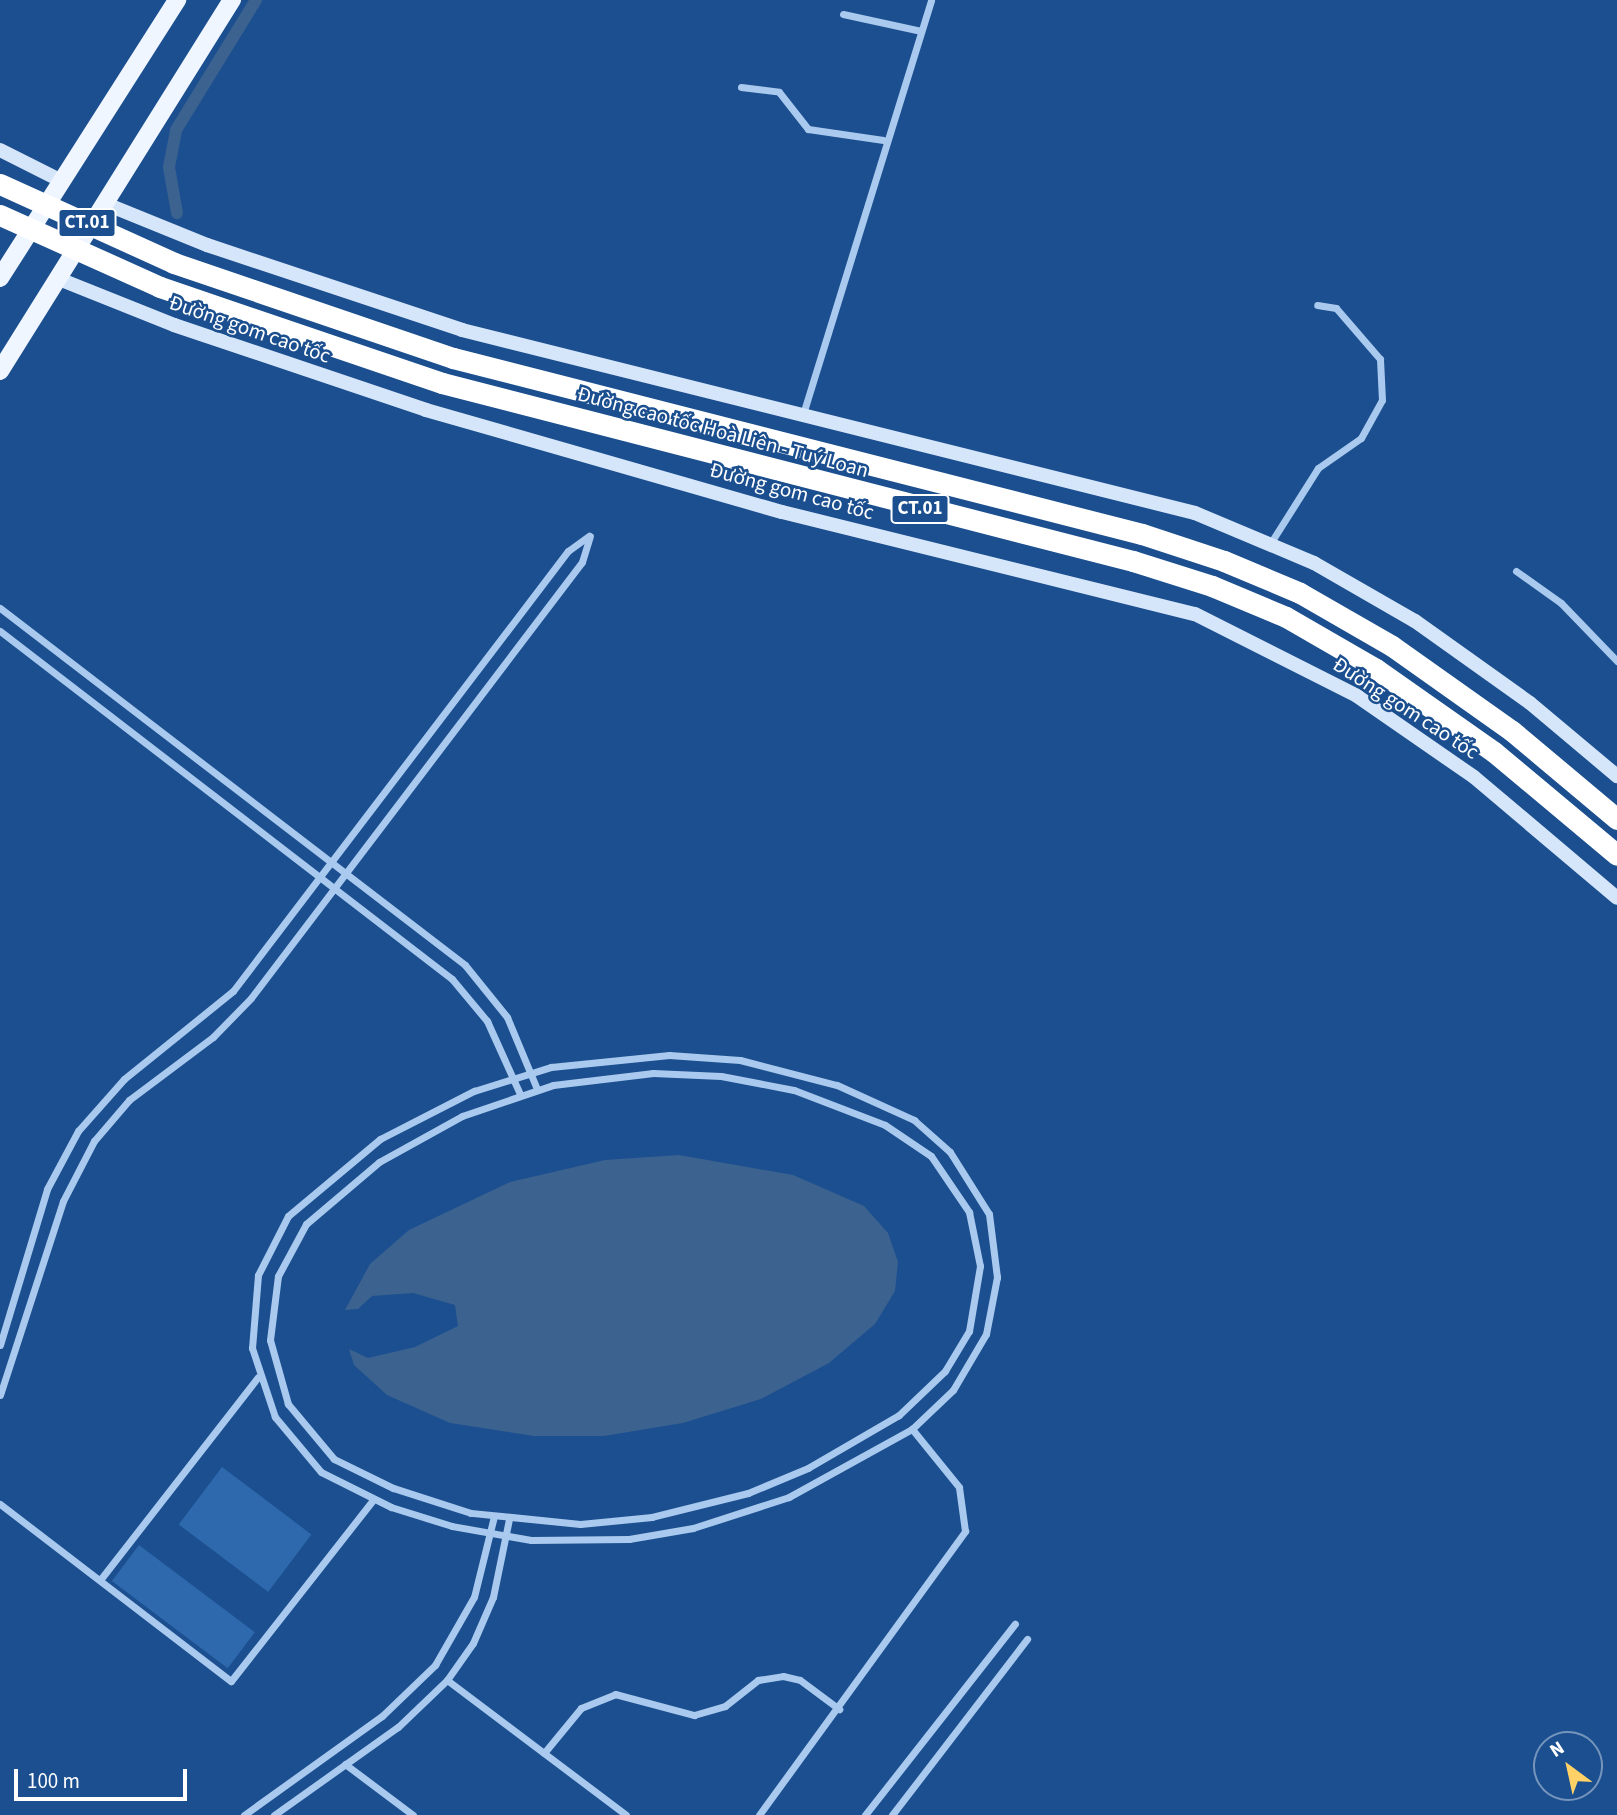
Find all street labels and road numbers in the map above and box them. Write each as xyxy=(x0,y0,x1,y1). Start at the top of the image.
road number: CT.01 xyxy=(57,208,117,238)
street label: Đường gom cao tốc xyxy=(166,290,334,368)
street label: Đường cao tốc Hoà Liên - Tuý Loan xyxy=(575,381,871,483)
street label: Đường gom cao tốc xyxy=(707,457,877,525)
road number: CT.01 xyxy=(890,494,950,524)
street label: Đường gom cao tốc xyxy=(1328,651,1484,765)

